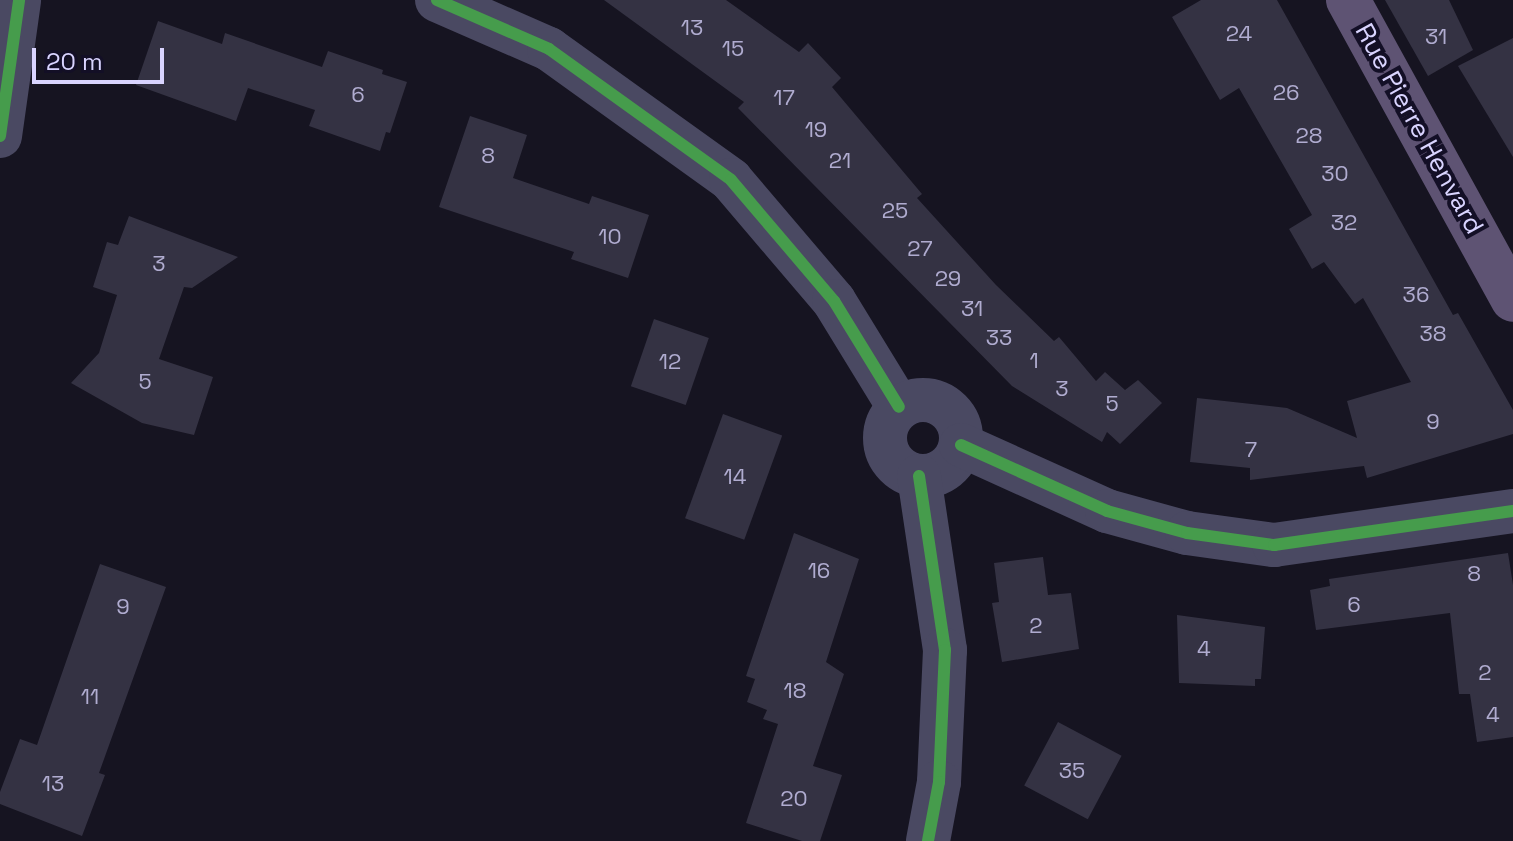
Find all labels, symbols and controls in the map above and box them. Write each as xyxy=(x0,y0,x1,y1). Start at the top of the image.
house number: 13 xyxy=(681,15,703,41)
street label: Rue Pierre Henvard xyxy=(1348,18,1490,240)
house number: 24 xyxy=(1226,21,1252,47)
house number: 31 xyxy=(1425,24,1447,50)
scale bar xyxy=(36,32,168,82)
house number: 15 xyxy=(722,36,744,62)
text: 20 m xyxy=(46,46,103,77)
house number: 26 xyxy=(1273,80,1299,106)
house number: 6 xyxy=(351,82,365,108)
house number: 17 xyxy=(773,85,795,111)
house number: 19 xyxy=(805,117,827,143)
house number: 28 xyxy=(1296,123,1322,149)
house number: 8 xyxy=(481,143,495,169)
house number: 21 xyxy=(829,148,851,174)
house number: 30 xyxy=(1321,161,1349,187)
house number: 25 xyxy=(882,198,908,224)
house number: 32 xyxy=(1331,210,1357,236)
house number: 10 xyxy=(598,224,622,250)
house number: 27 xyxy=(907,236,933,262)
house number: 3 xyxy=(152,251,166,277)
house number: 29 xyxy=(935,266,961,292)
house number: 36 xyxy=(1403,282,1429,308)
house number: 31 xyxy=(961,296,983,322)
house number: 38 xyxy=(1420,321,1446,347)
house number: 33 xyxy=(986,325,1012,351)
house number: 1 xyxy=(1029,348,1039,374)
house number: 12 xyxy=(659,349,681,375)
house number: 5 xyxy=(138,369,152,395)
house number: 3 xyxy=(1055,376,1069,402)
house number: 5 xyxy=(1105,391,1119,417)
house number: 9 xyxy=(1426,409,1440,435)
house number: 7 xyxy=(1245,437,1257,463)
house number: 14 xyxy=(724,464,746,490)
house number: 16 xyxy=(808,558,830,584)
house number: 8 xyxy=(1467,561,1481,587)
house number: 6 xyxy=(1347,592,1361,618)
house number: 9 xyxy=(116,594,130,620)
house number: 2 xyxy=(1029,613,1043,639)
house number: 4 xyxy=(1197,636,1211,662)
house number: 2 xyxy=(1478,660,1492,686)
house number: 18 xyxy=(784,678,806,704)
house number: 11 xyxy=(81,684,99,710)
house number: 4 xyxy=(1486,702,1500,728)
house number: 35 xyxy=(1059,758,1085,784)
house number: 13 xyxy=(42,771,64,797)
house number: 20 xyxy=(780,786,808,812)

